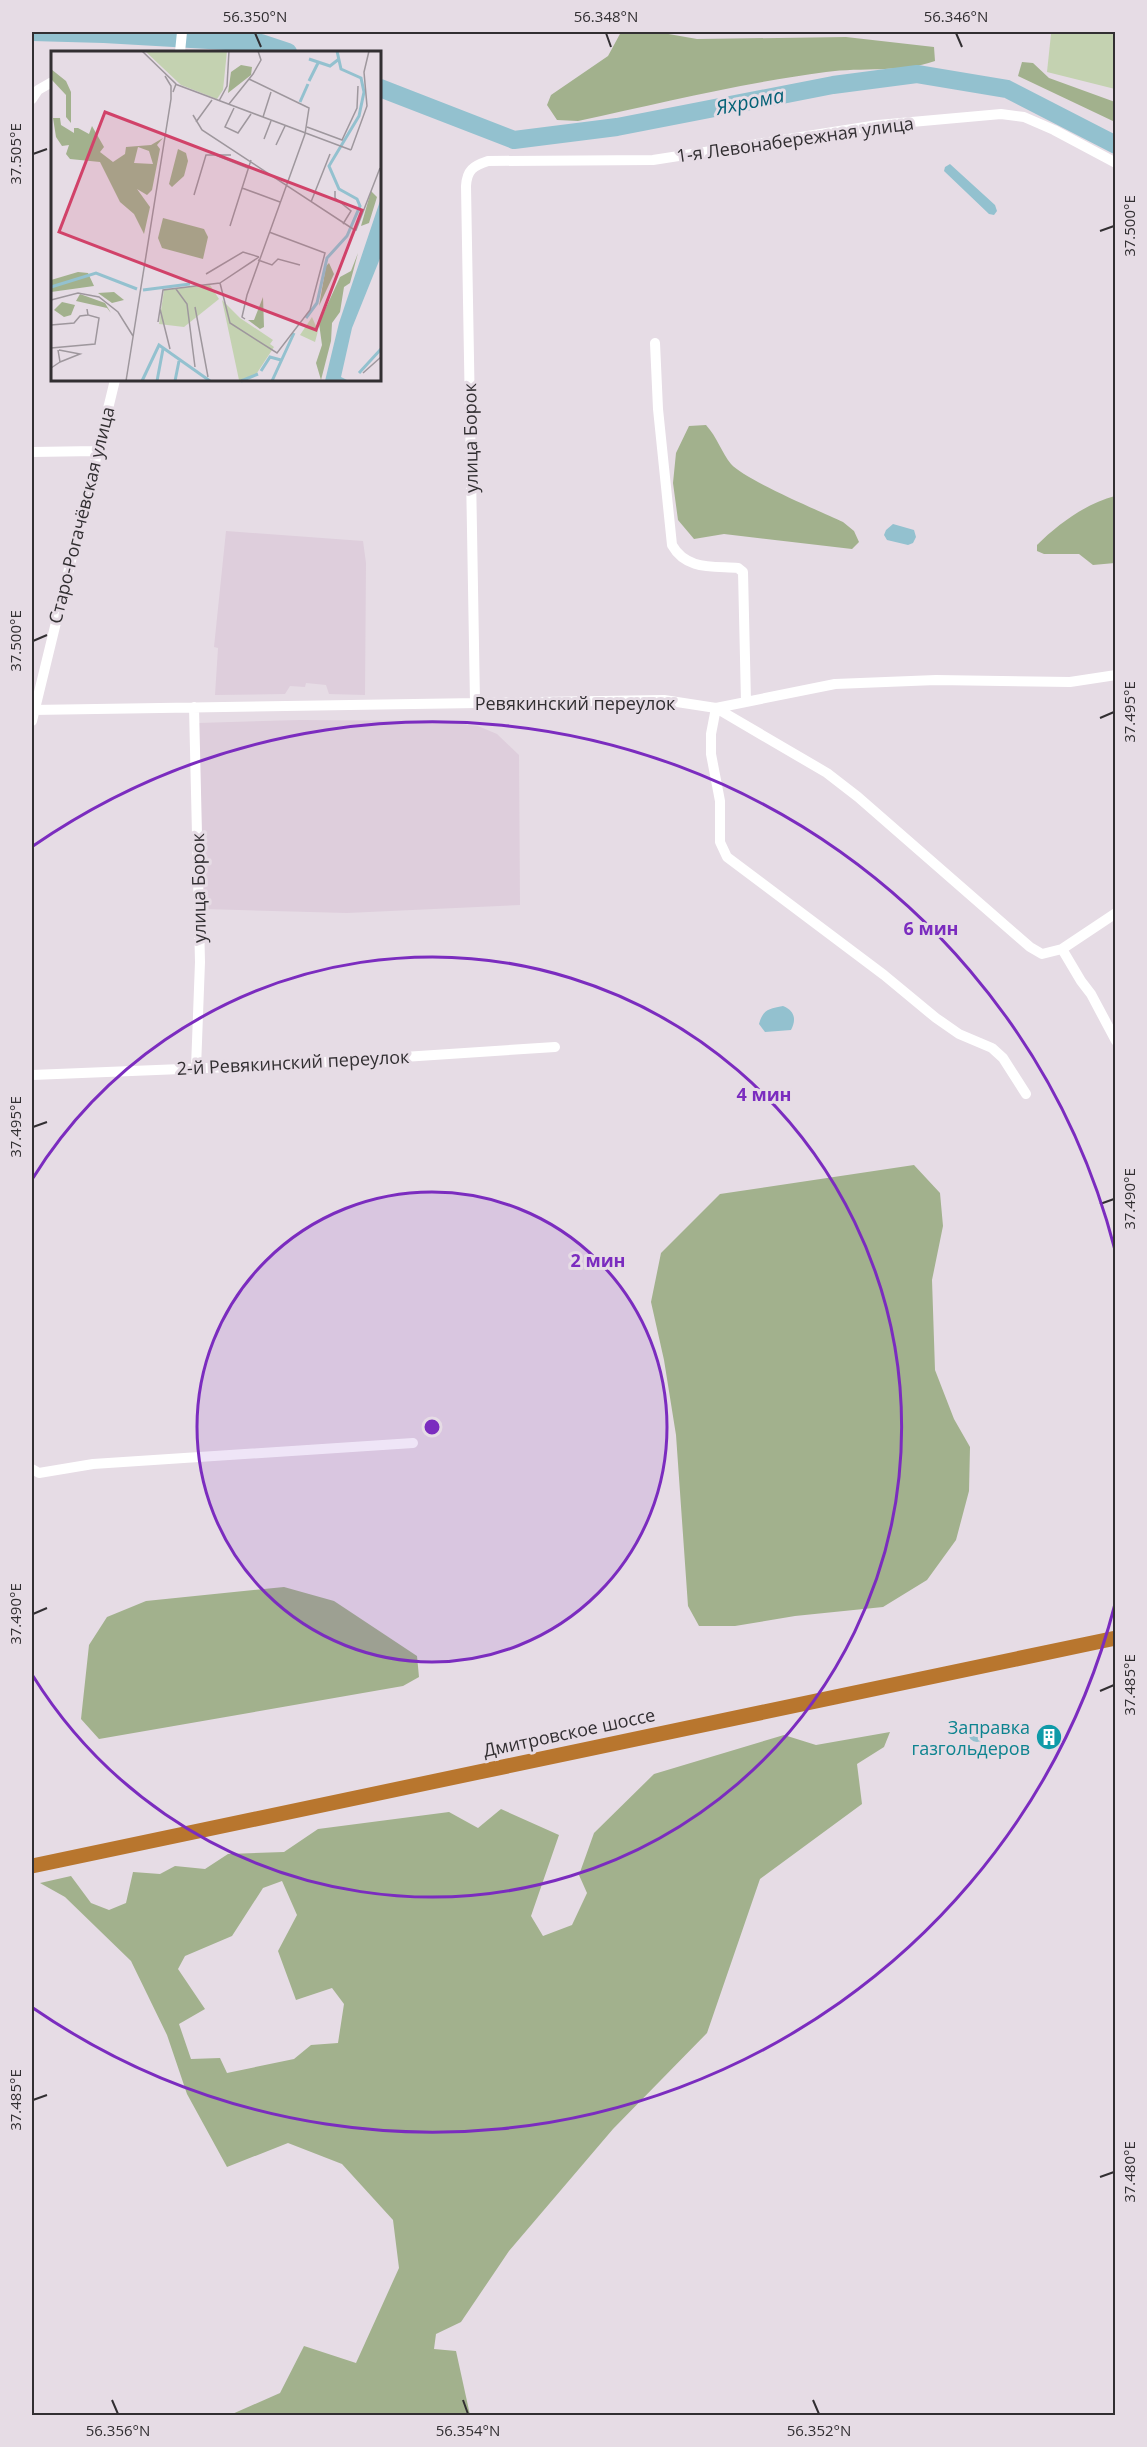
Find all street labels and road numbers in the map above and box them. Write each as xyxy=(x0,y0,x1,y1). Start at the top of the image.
street label: 1-я Левонабережная улица xyxy=(675,110,915,168)
street label: улица Борок xyxy=(457,382,483,493)
street label: Старо-Рогачёвская улица xyxy=(42,404,120,626)
street label: Ревякинский переулок xyxy=(475,691,676,715)
street label: улица Борок xyxy=(185,832,211,943)
street label: 2-й Ревякинский переулок xyxy=(176,1044,411,1080)
street label: Дмитровское шоссе xyxy=(481,1702,657,1762)

